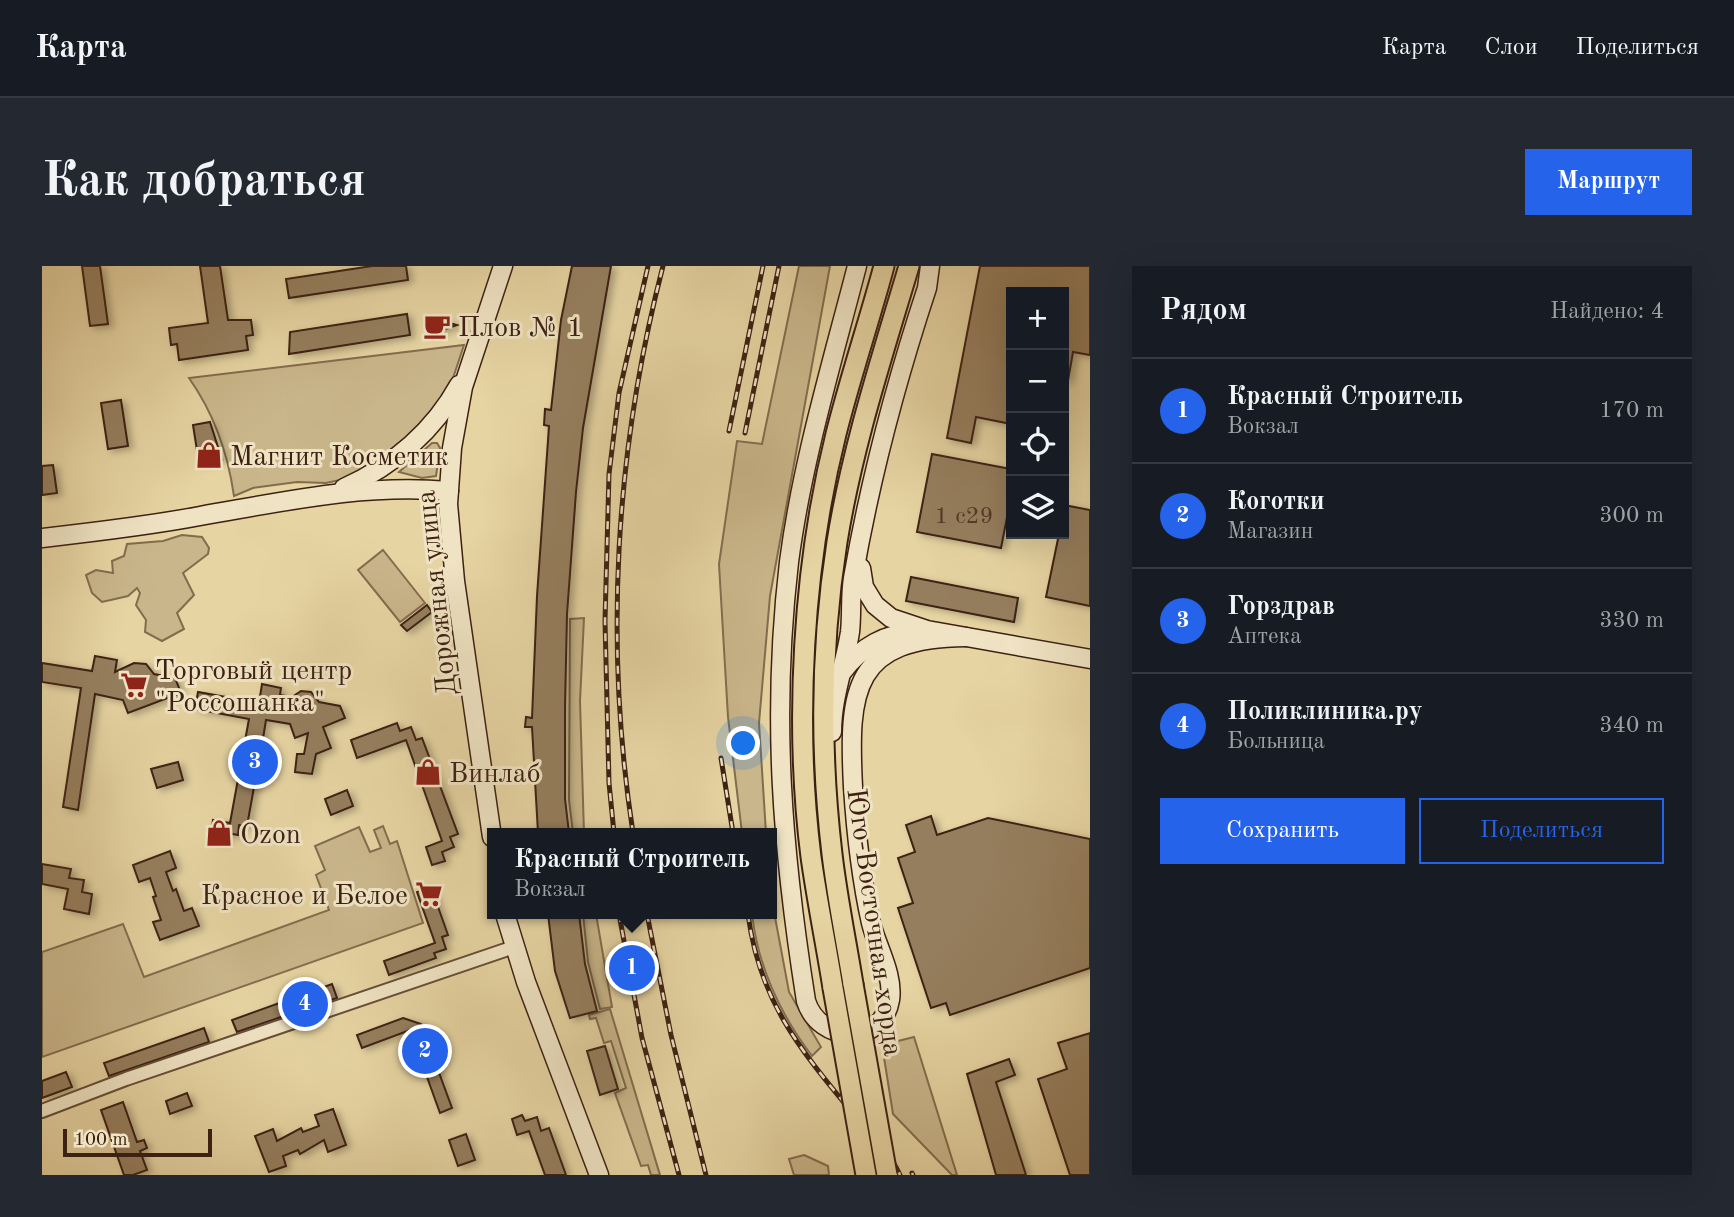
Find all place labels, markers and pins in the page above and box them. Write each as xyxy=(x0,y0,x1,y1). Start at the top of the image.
cafe icon: Плов № 1 xyxy=(422,311,452,341)
place label: Плов № 1 xyxy=(458,315,583,343)
shop icon: Магнит Косметик xyxy=(194,440,224,470)
place label: Магнит Косметик xyxy=(230,444,449,472)
place label: Торговый центр "Россошанка" xyxy=(155,658,352,718)
supermarket icon: Торговый центр "Россошанка" xyxy=(119,670,149,700)
pin: 3 xyxy=(232,736,278,788)
shop icon: Винлаб xyxy=(413,757,443,787)
place label: Винлаб xyxy=(449,761,541,789)
shop icon: Ozon xyxy=(204,818,234,848)
place label: Ozon xyxy=(240,822,301,850)
supermarket icon: Красное и Белое xyxy=(414,879,444,909)
place label: Красное и Белое xyxy=(201,883,408,911)
pin: 1 xyxy=(609,942,655,994)
pin: 4 xyxy=(282,978,328,1030)
pin: 2 xyxy=(402,1025,448,1077)

